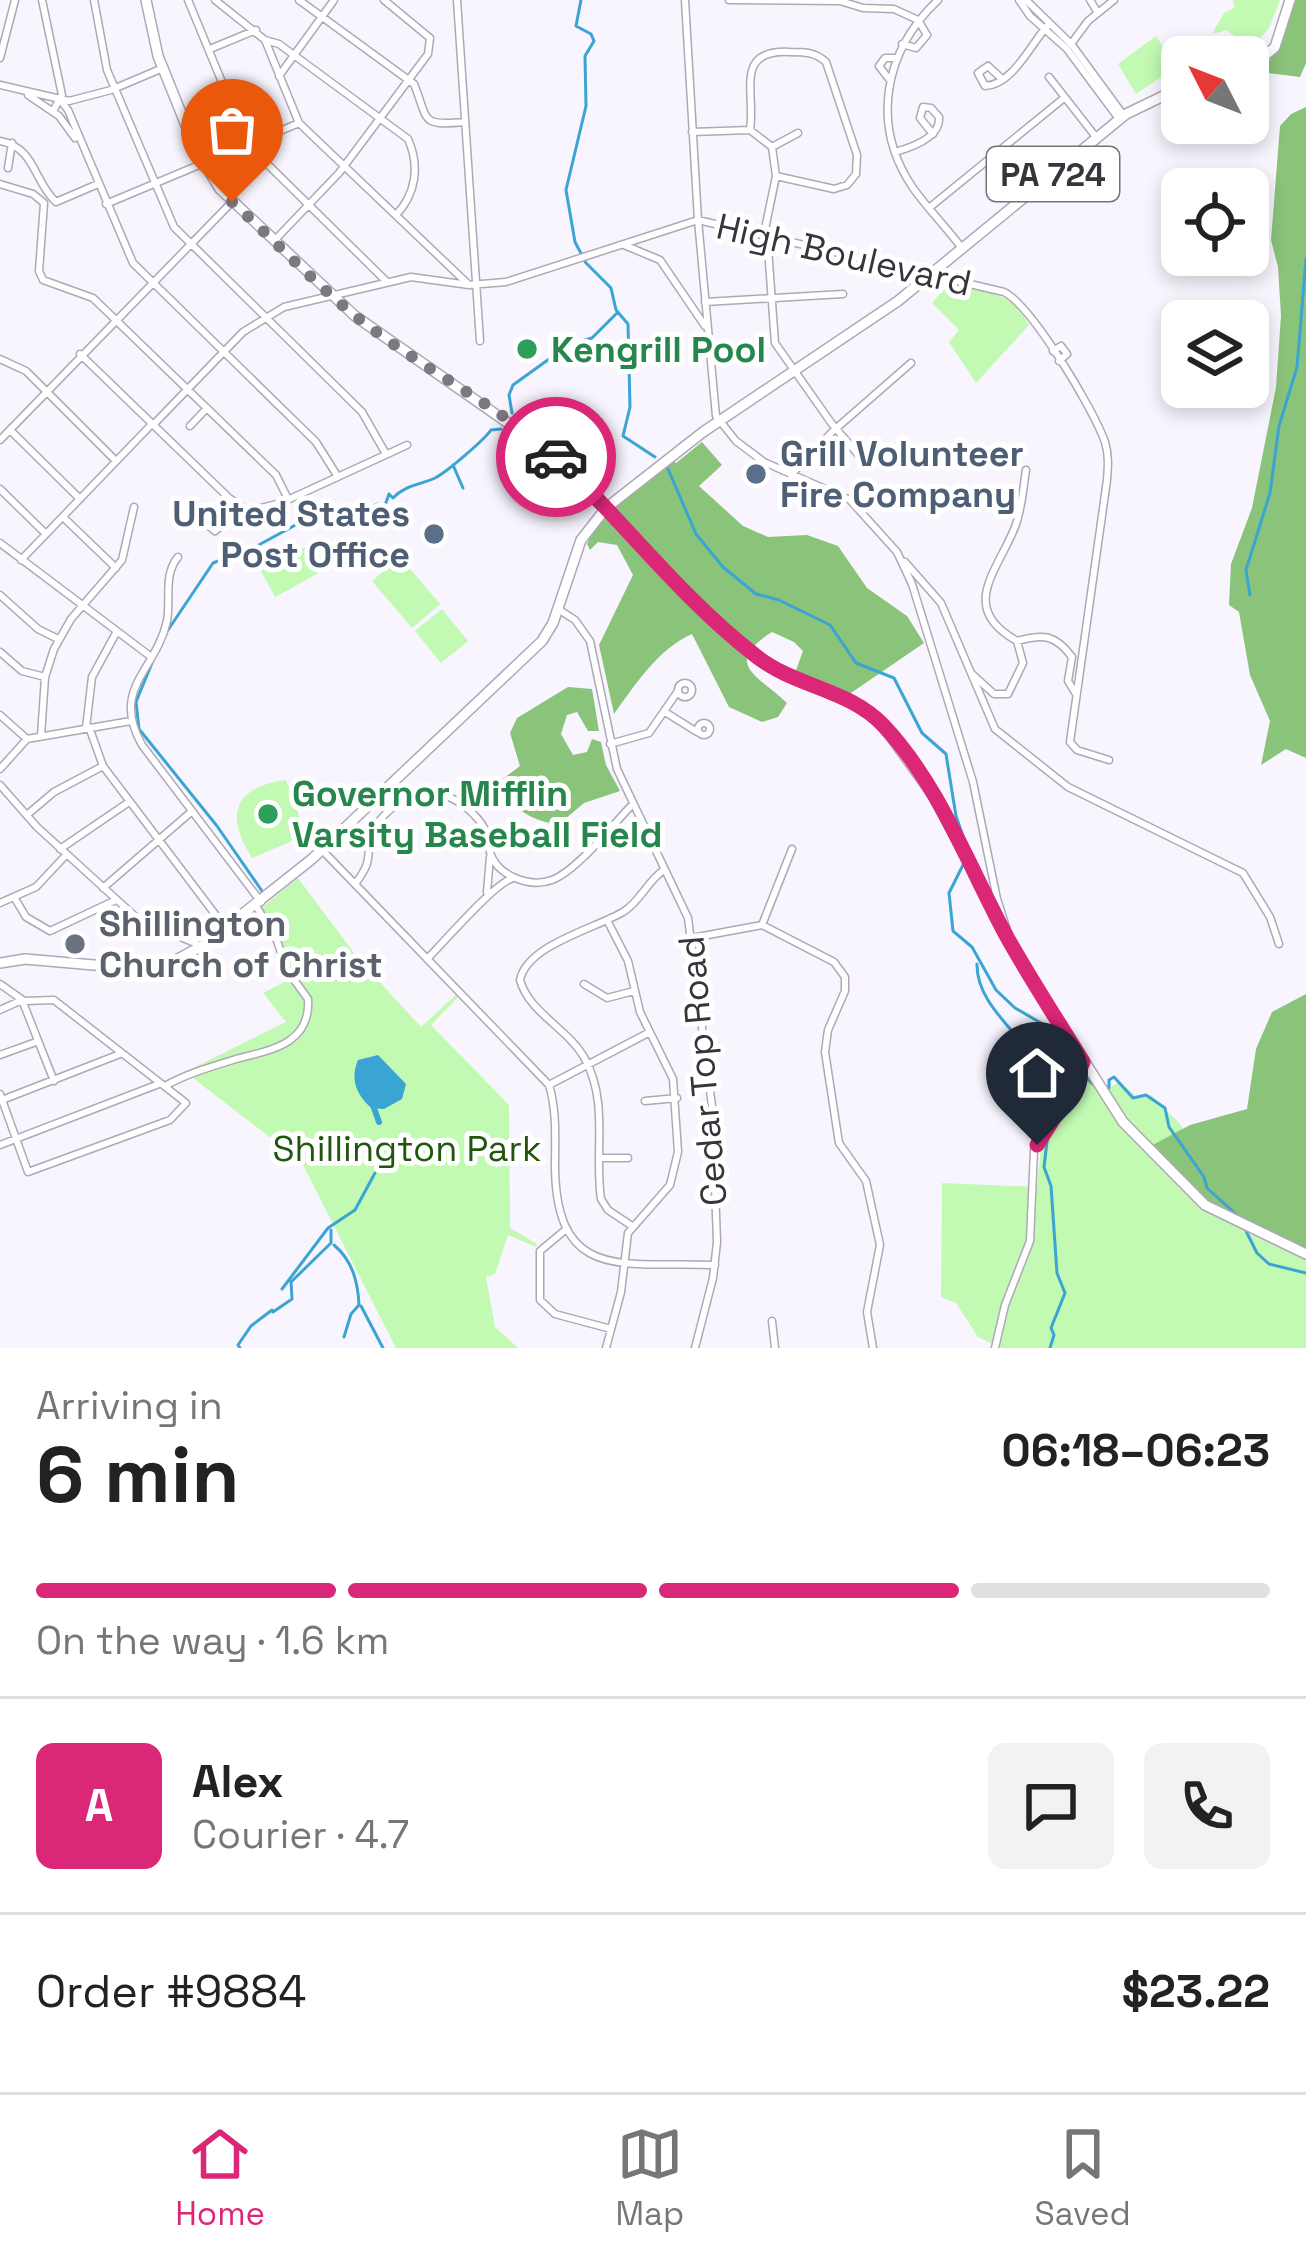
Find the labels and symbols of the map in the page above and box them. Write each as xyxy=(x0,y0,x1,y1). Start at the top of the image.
north arrow xyxy=(1161,36,1269,144)
pin xyxy=(181,79,283,202)
road number: PA 724 xyxy=(987,147,1119,201)
street label: High Boulevard xyxy=(712,203,976,307)
place label: Kengrill Pool xyxy=(551,327,766,373)
marker: Kengrill Pool xyxy=(514,336,540,362)
courier xyxy=(496,397,616,517)
place label: Grill Volunteer Fire Company xyxy=(780,431,1024,518)
marker: Grill Volunteer Fire Company xyxy=(743,461,769,487)
place label: United States Post Office xyxy=(172,491,410,578)
marker: United States Post Office xyxy=(421,521,447,547)
place label: Governor Mifflin Varsity Baseball Field xyxy=(292,771,662,858)
marker: Governor Mifflin Varsity Baseball Field xyxy=(255,801,281,827)
place label: Shillington Church of Christ xyxy=(99,901,383,988)
marker: Shillington Church of Christ xyxy=(62,931,88,957)
street label: Cedar Top Road xyxy=(668,934,738,1208)
pin xyxy=(986,1022,1088,1145)
park label: Shillington Park xyxy=(273,1126,541,1172)

